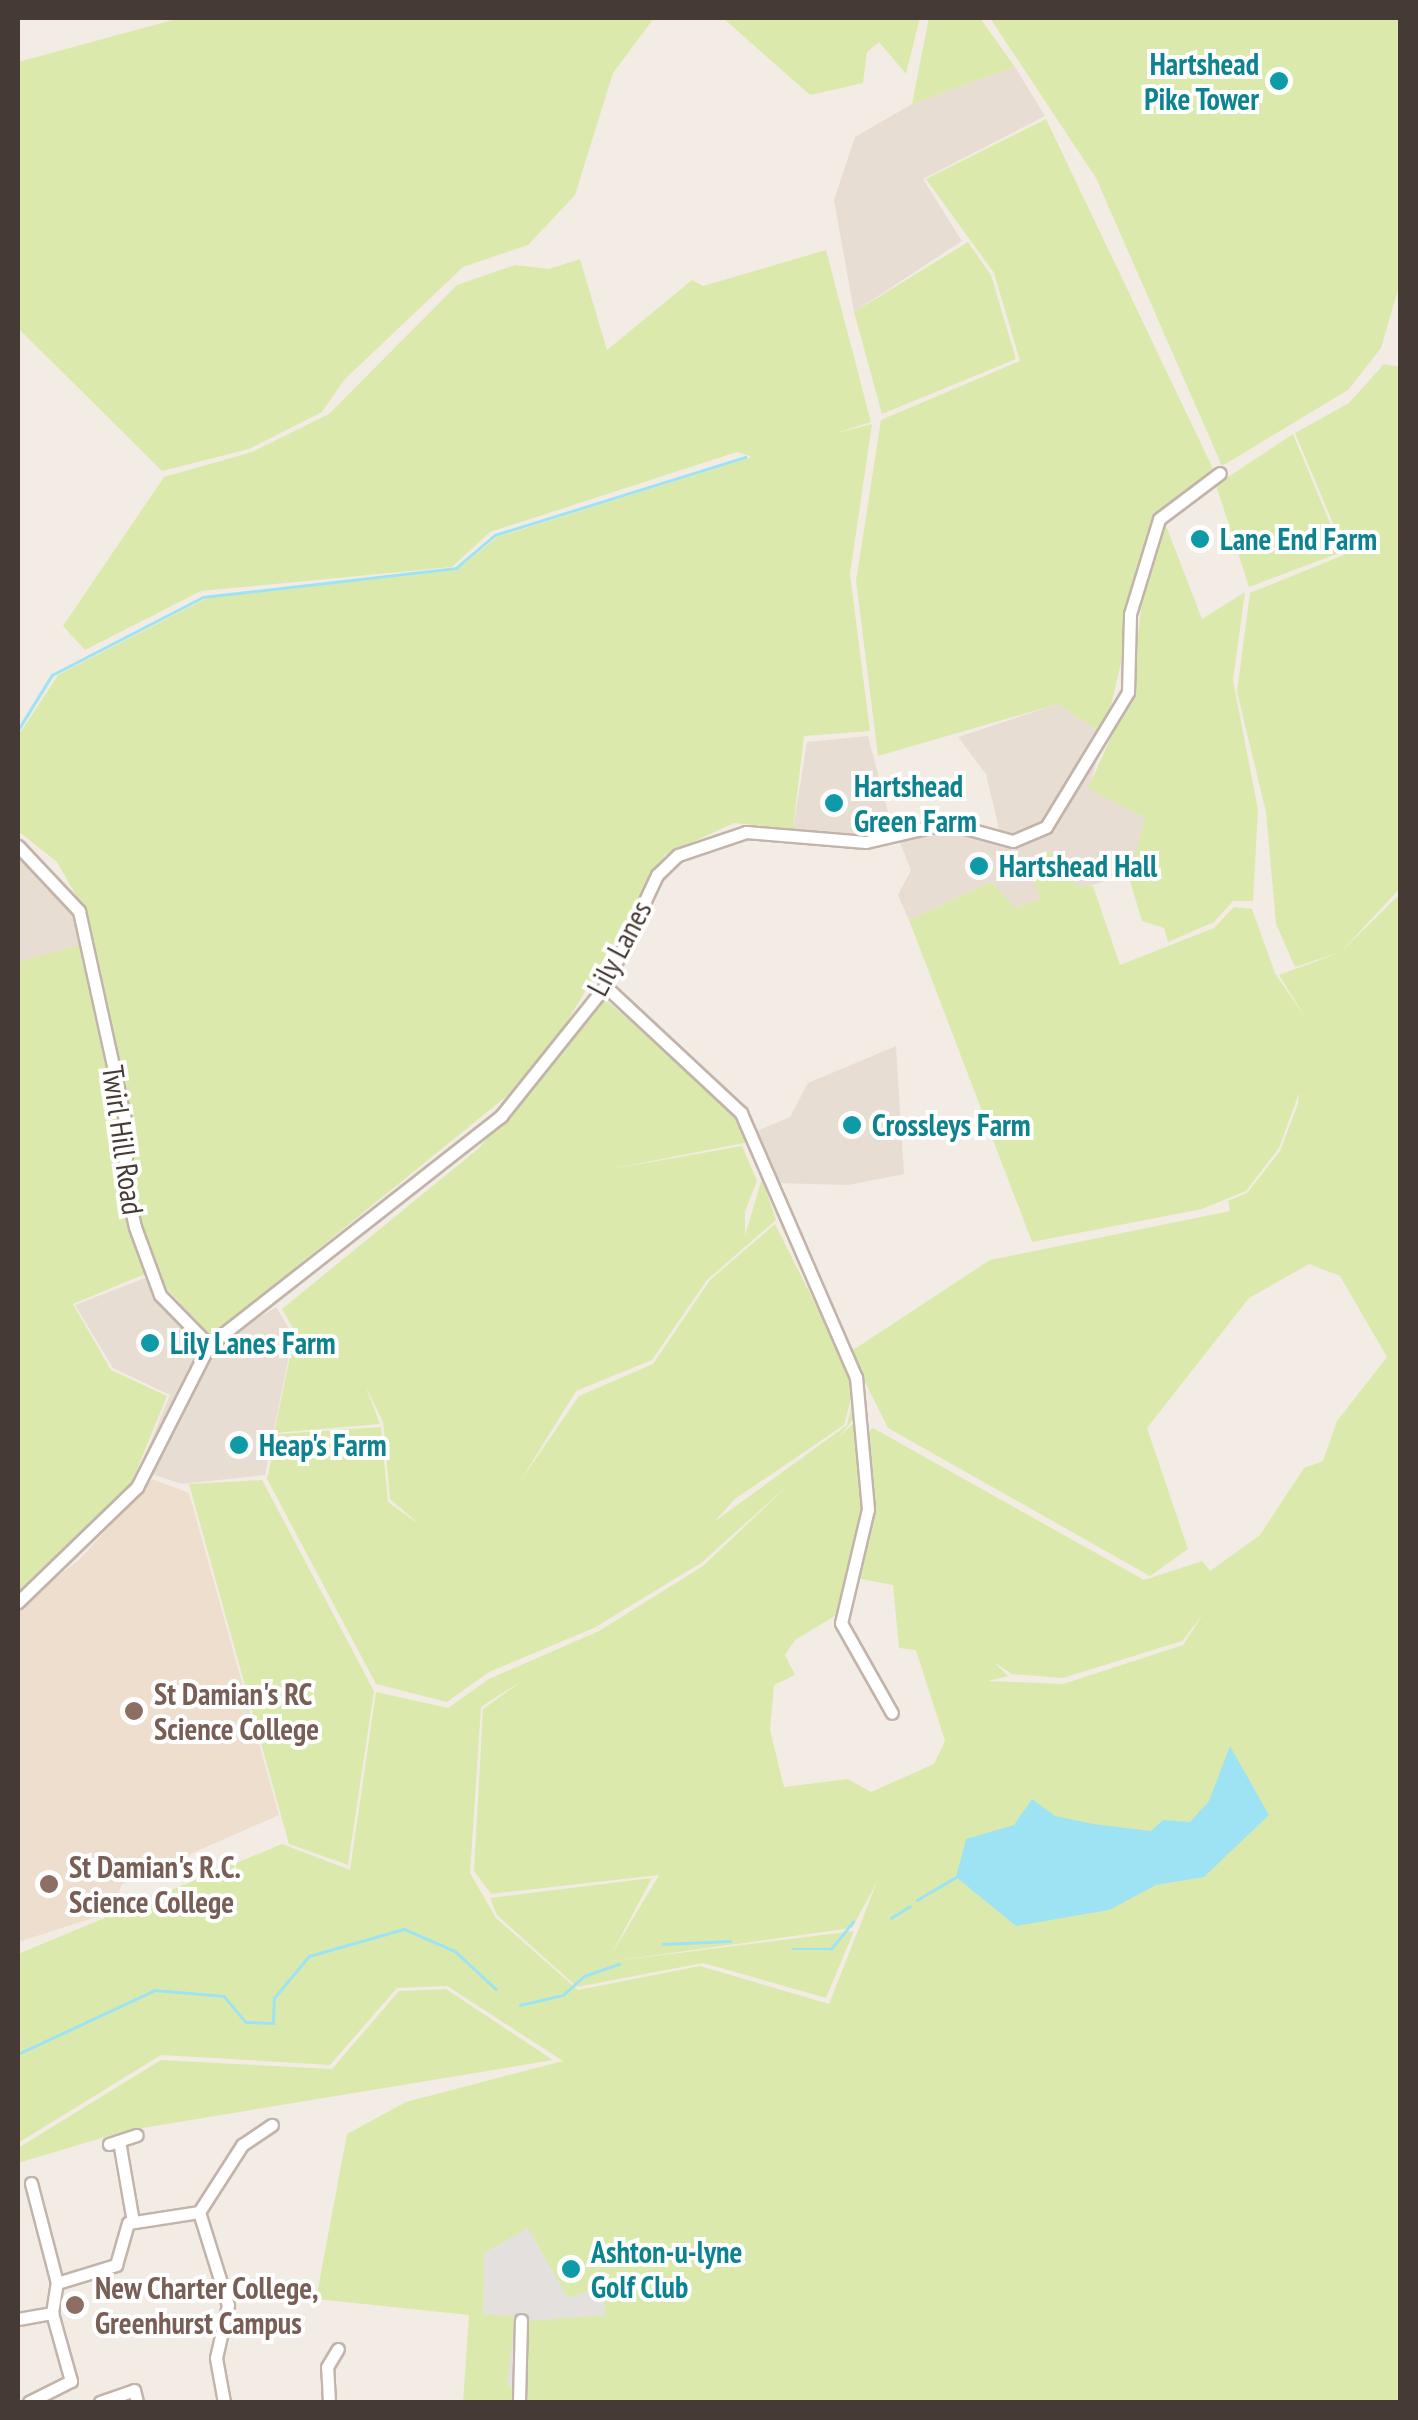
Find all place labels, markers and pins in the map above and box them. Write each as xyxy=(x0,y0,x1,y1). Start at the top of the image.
place label: Hartshead Pike Tower xyxy=(1143,46,1259,116)
marker: Hartshead Pike Tower xyxy=(1268,70,1290,92)
place label: Lane End Farm xyxy=(1220,521,1377,557)
marker: Lane End Farm xyxy=(1189,528,1211,550)
place label: Hartshead Green Farm xyxy=(854,768,977,838)
marker: Hartshead Green Farm xyxy=(823,792,845,814)
place label: Hartshead Hall xyxy=(999,848,1157,884)
marker: Hartshead Hall xyxy=(968,855,990,877)
place label: Crossleys Farm xyxy=(872,1107,1031,1143)
marker: Crossleys Farm xyxy=(841,1114,863,1136)
place label: Lily Lanes Farm xyxy=(170,1325,337,1361)
marker: Lily Lanes Farm xyxy=(139,1332,161,1354)
place label: Heap's Farm xyxy=(259,1427,387,1463)
marker: Heap's Farm xyxy=(228,1434,250,1456)
place label: St Damian's RC Science College xyxy=(154,1676,320,1746)
marker: St Damian's RC Science College xyxy=(123,1700,145,1722)
place label: St Damian's R.C. Science College xyxy=(69,1849,241,1920)
marker: St Damian's R.C. Science College xyxy=(38,1873,60,1895)
place label: Ashton-u-lyne Golf Club xyxy=(591,2234,742,2304)
marker: Ashton-u-lyne Golf Club xyxy=(560,2258,582,2280)
place label: New Charter College, Greenhurst Campus xyxy=(95,2270,320,2340)
marker: New Charter College, Greenhurst Campus xyxy=(64,2294,86,2316)

